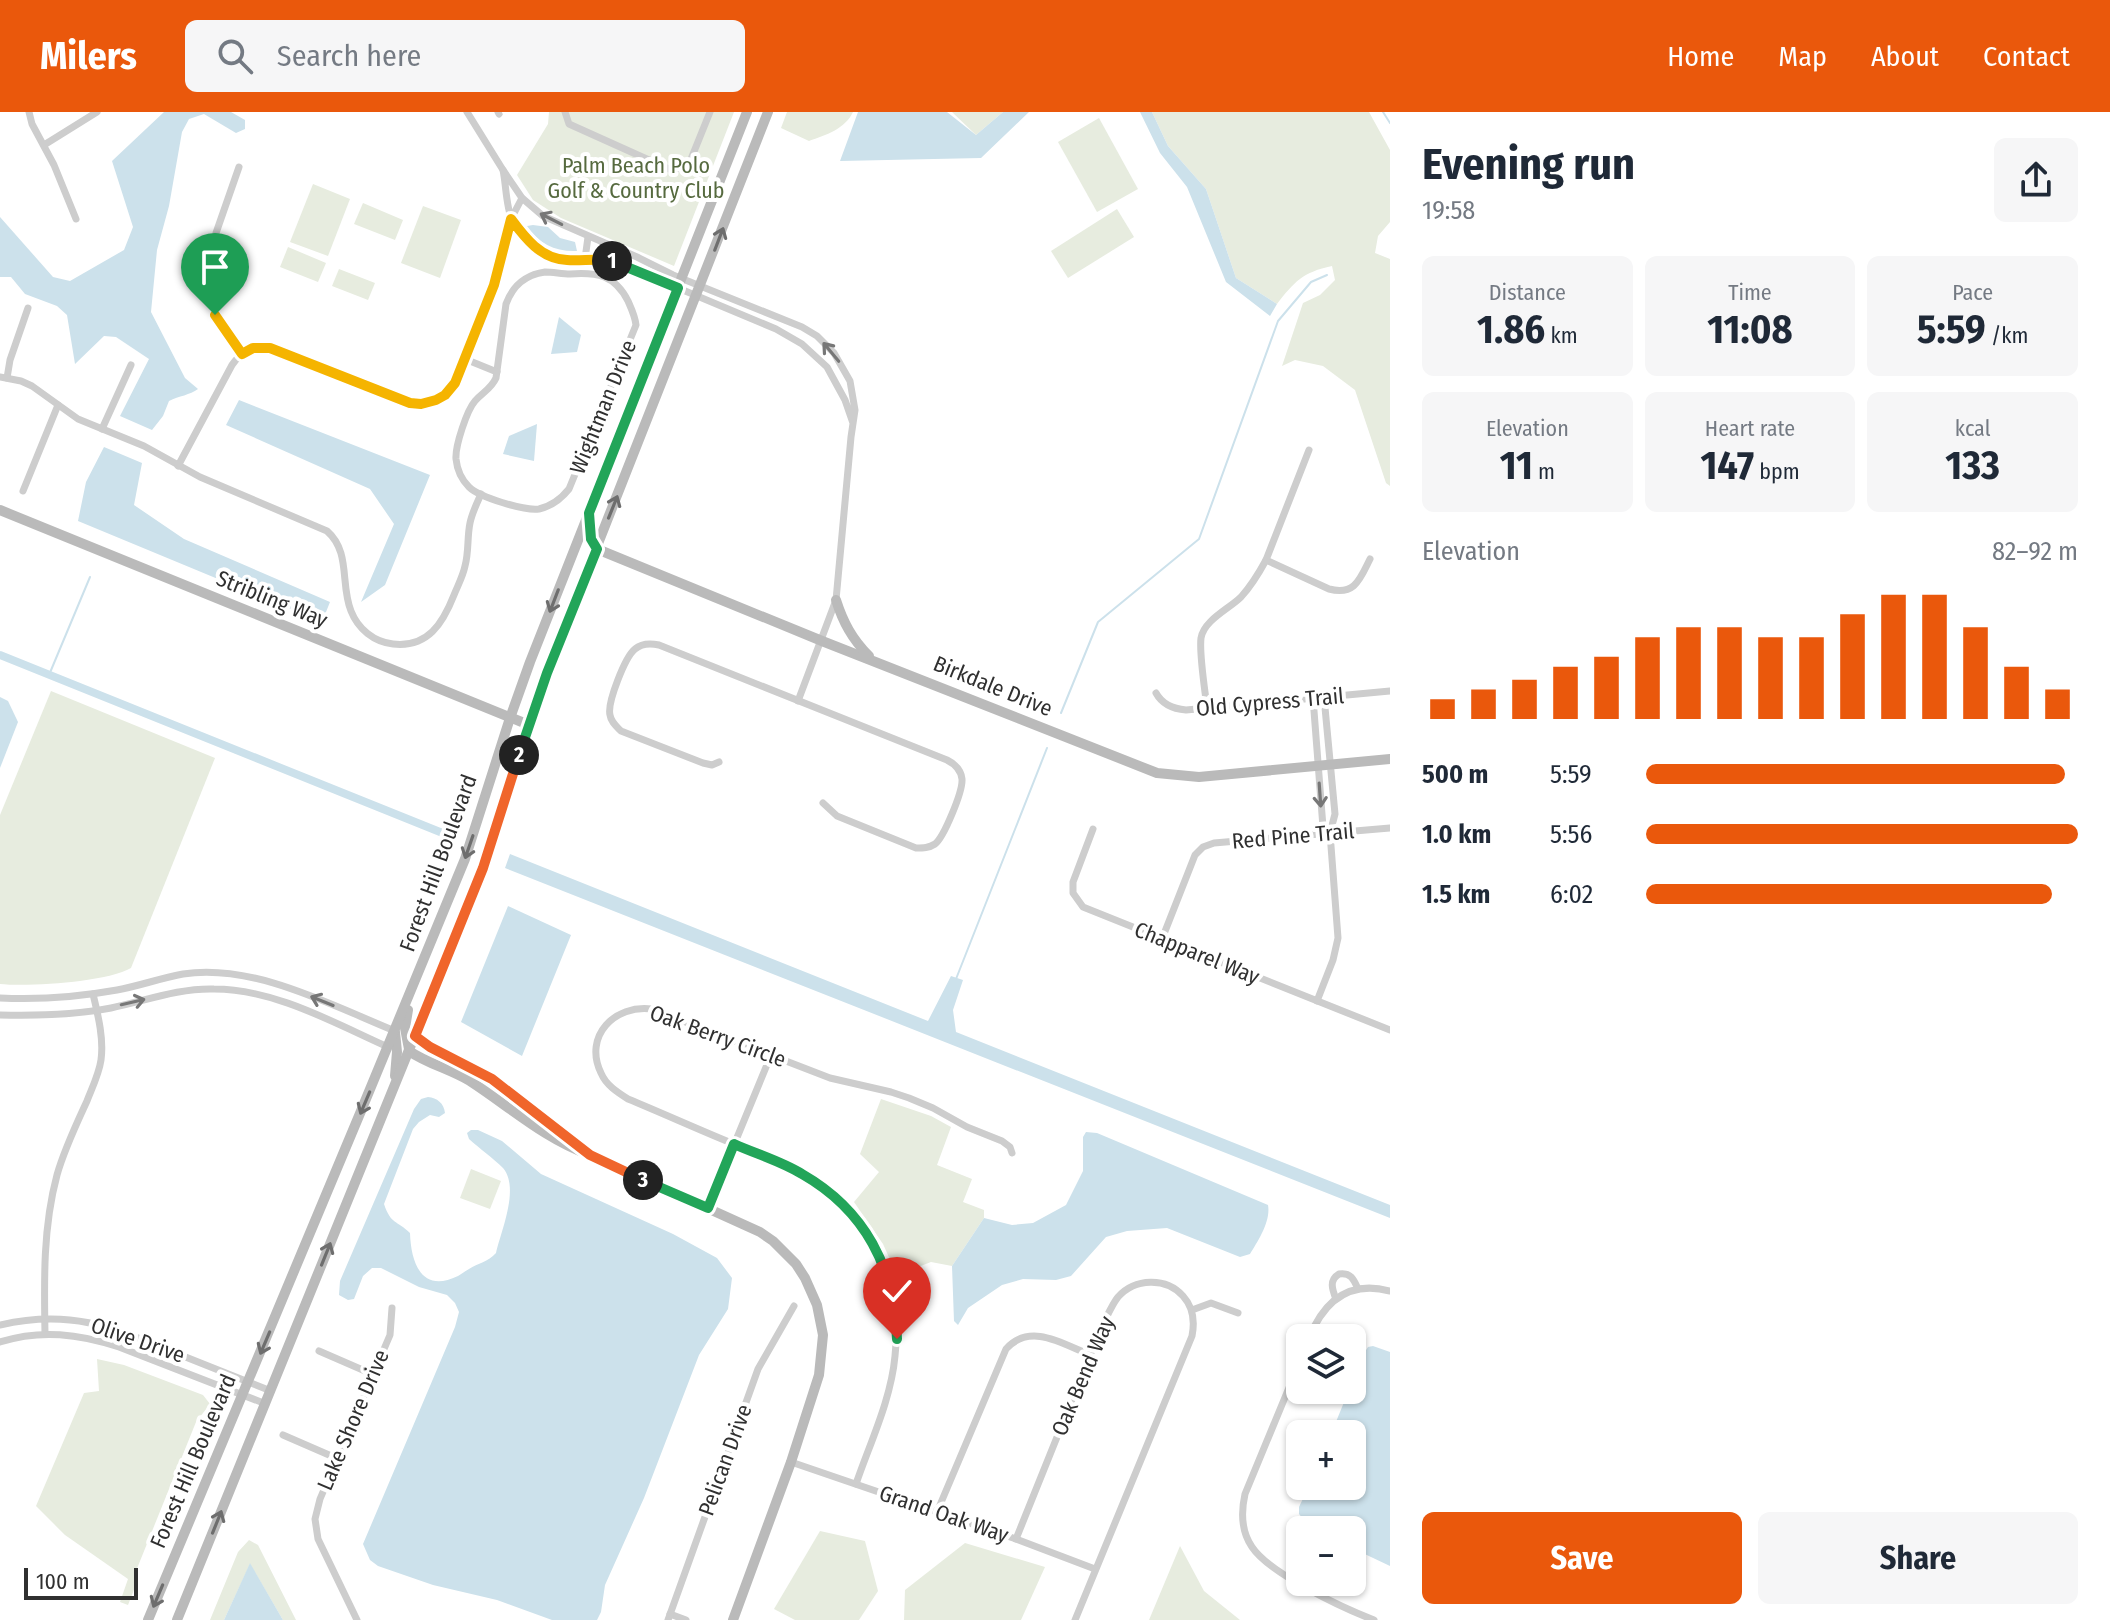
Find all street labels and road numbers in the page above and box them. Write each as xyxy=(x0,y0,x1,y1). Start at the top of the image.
street label: Wightman Drive xyxy=(564,336,642,478)
street label: Stribling Way xyxy=(212,564,332,634)
street label: Birkdale Drive xyxy=(930,650,1056,722)
street label: Old Cypress Trail xyxy=(1195,682,1345,722)
street label: Forest Hill Boulevard xyxy=(393,771,483,955)
street label: Red Pine Trail xyxy=(1231,817,1356,855)
street label: Chapparel Way xyxy=(1131,916,1264,990)
street label: Oak Berry Circle xyxy=(646,999,790,1073)
street label: Olive Drive xyxy=(88,1311,188,1369)
street label: Oak Bend Way xyxy=(1046,1312,1120,1440)
street label: Lake Shore Drive xyxy=(311,1346,395,1494)
street label: Forest Hill Boulevard xyxy=(144,1370,242,1552)
street label: Pelican Drive xyxy=(692,1401,758,1519)
street label: Grand Oak Way xyxy=(876,1479,1012,1549)

